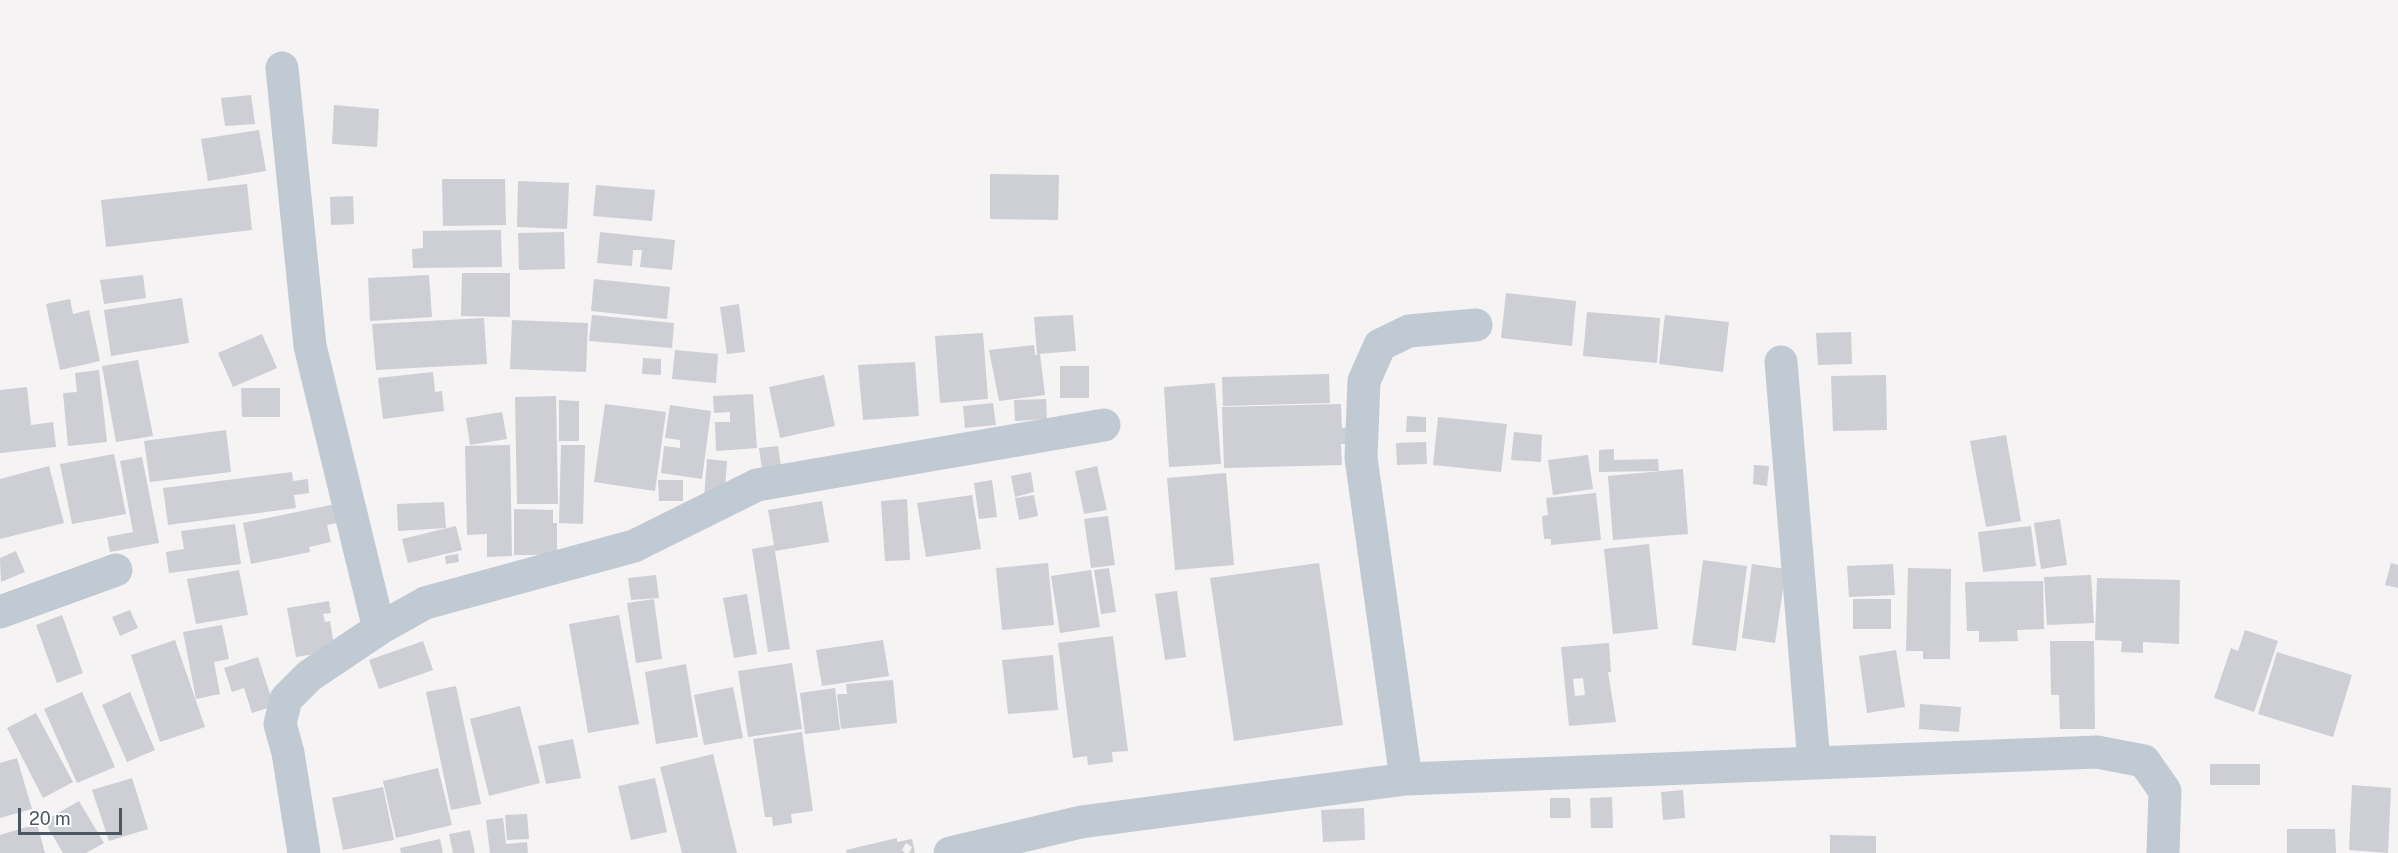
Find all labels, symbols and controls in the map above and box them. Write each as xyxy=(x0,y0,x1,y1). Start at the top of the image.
scale bar xyxy=(21,796,124,834)
text: 20 m xyxy=(29,808,71,829)

